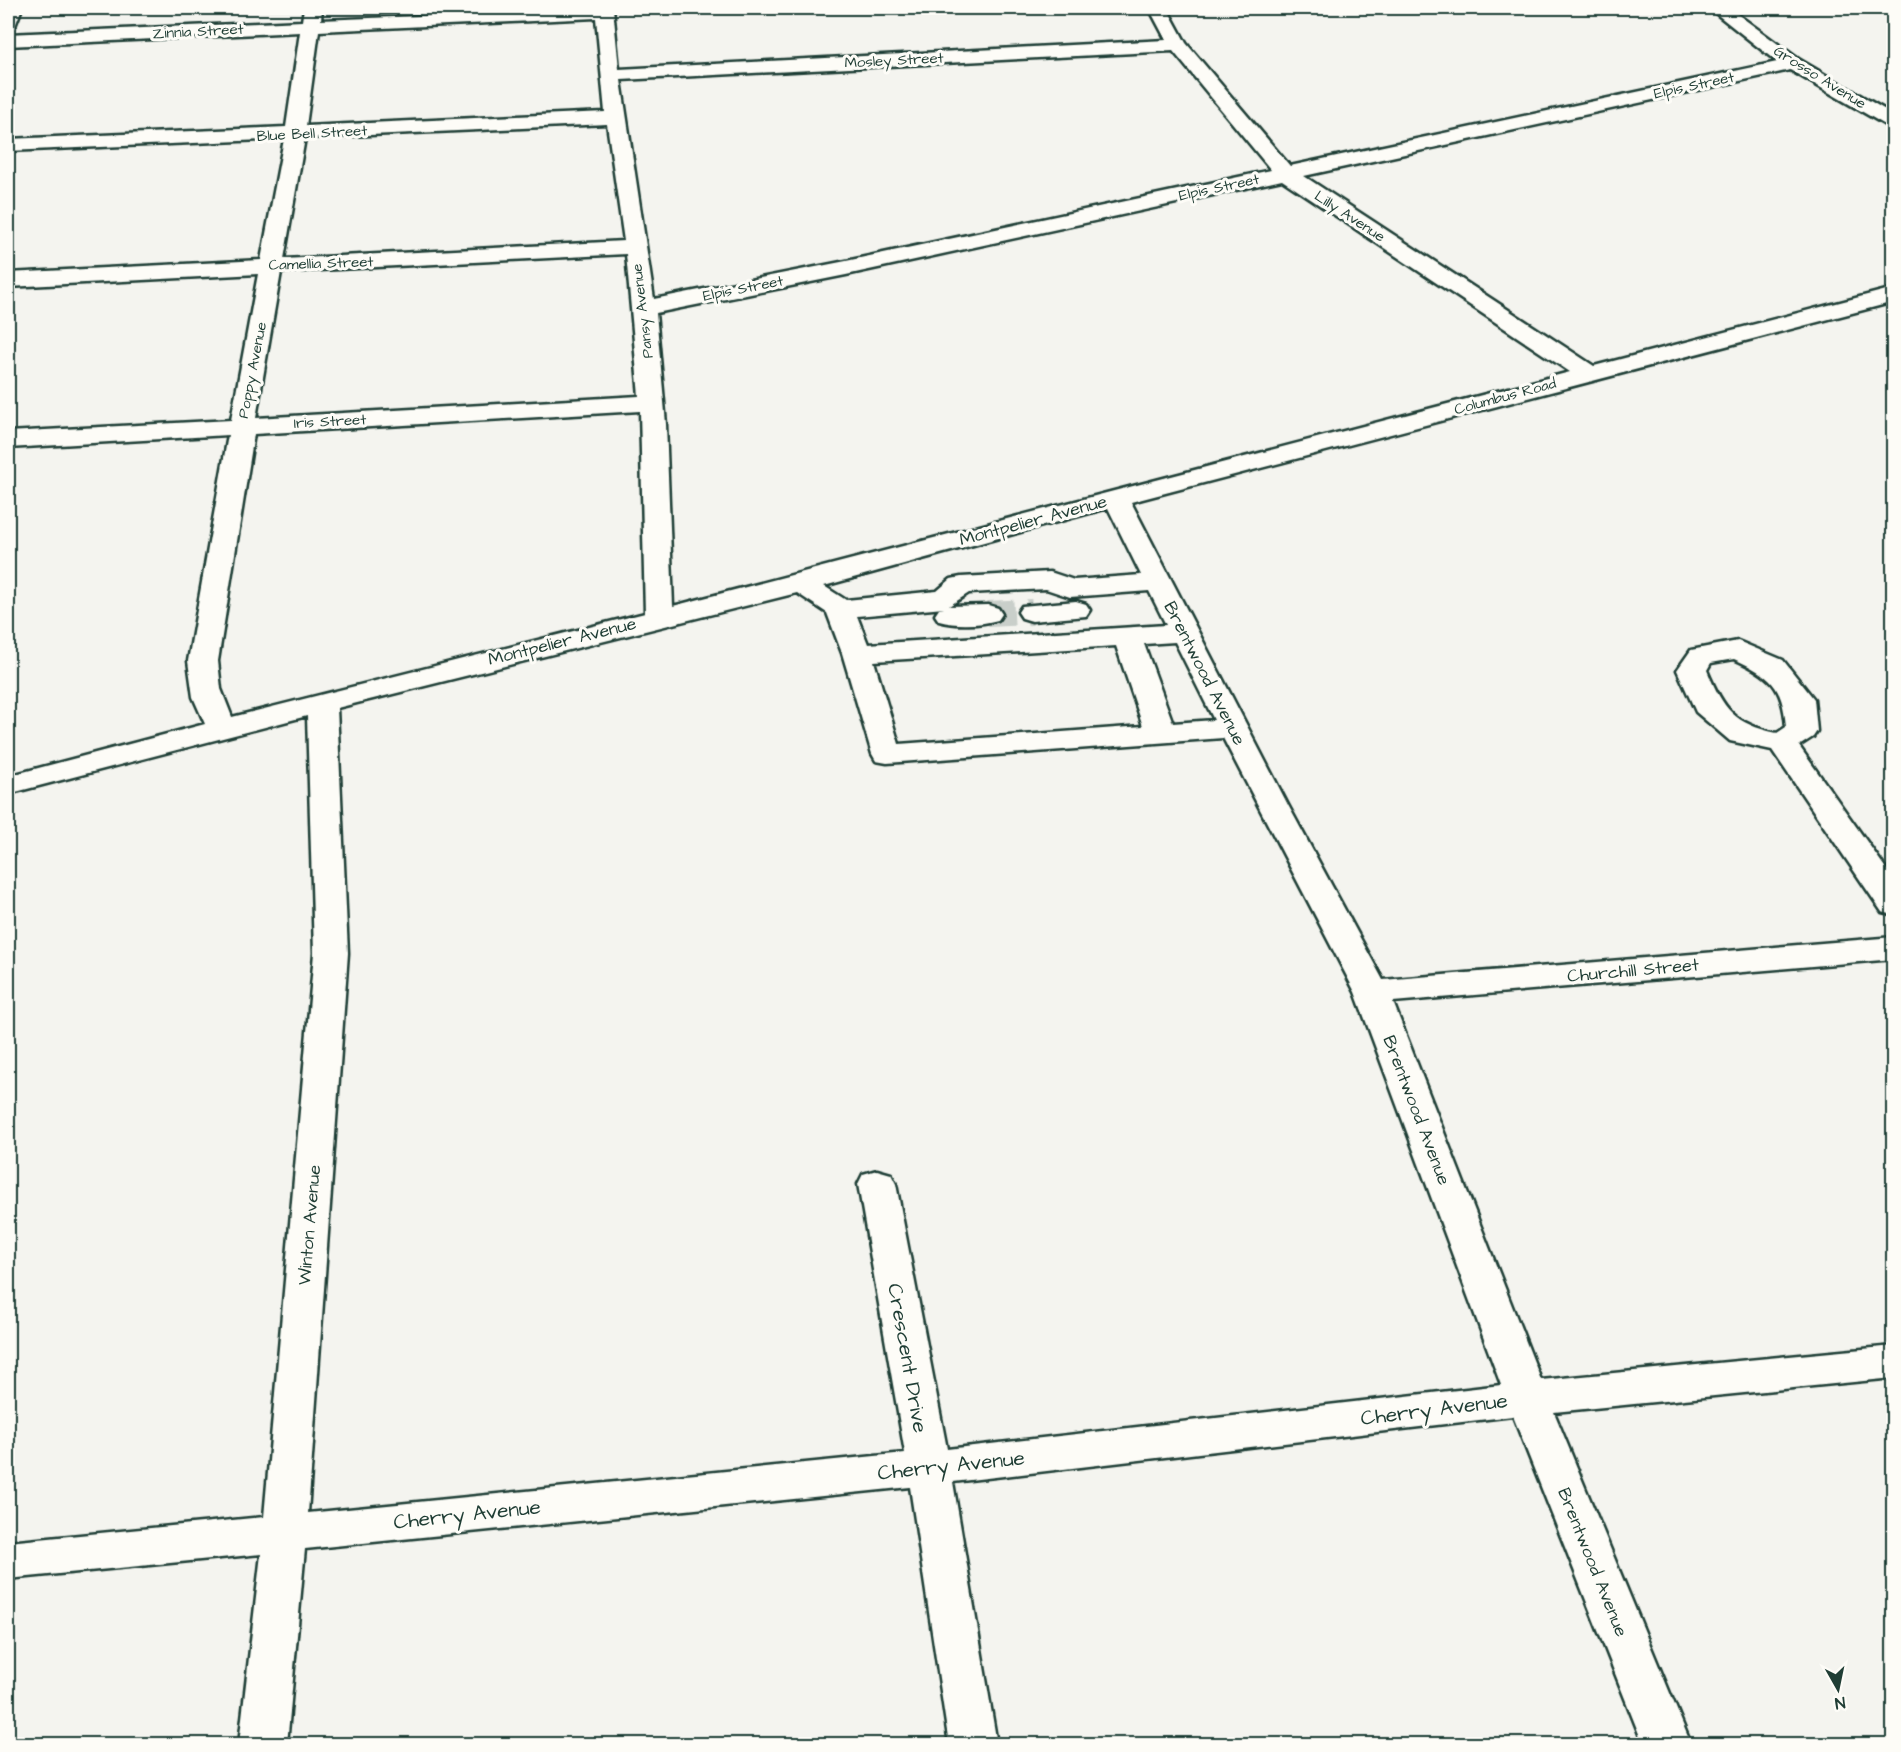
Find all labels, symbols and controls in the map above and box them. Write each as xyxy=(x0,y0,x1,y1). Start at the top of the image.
street label: Zinnia Street xyxy=(152,19,244,44)
street label: Grosso Avenue xyxy=(1770,41,1870,114)
street label: Mosley Street xyxy=(844,47,944,75)
street label: Elpis Street xyxy=(1652,67,1736,104)
street label: Blue Bell Street xyxy=(256,120,368,147)
street label: Elpis Street xyxy=(1177,169,1261,206)
street label: Lilly Avenue xyxy=(1310,186,1389,248)
street label: Camellia Street xyxy=(268,251,374,276)
street label: Pansy Avenue xyxy=(626,262,660,359)
street label: Elpis Street xyxy=(701,270,785,307)
street label: Poppy Avenue xyxy=(233,320,273,420)
street label: Columbus Road xyxy=(1452,373,1559,420)
street label: Iris Street xyxy=(293,409,367,434)
street label: Montpelier Avenue xyxy=(956,489,1110,552)
street label: Brentwood Avenue xyxy=(1157,597,1252,750)
street label: Montpelier Avenue xyxy=(485,611,639,672)
street label: Churchill Street xyxy=(1566,952,1701,989)
street label: Brentwood Avenue xyxy=(1376,1032,1457,1189)
street label: Winton Avenue xyxy=(292,1164,327,1286)
street label: Crescent Drive xyxy=(880,1281,935,1435)
street label: Cherry Avenue xyxy=(1359,1386,1510,1435)
street label: Cherry Avenue xyxy=(876,1443,1026,1490)
street label: Brentwood Avenue xyxy=(1551,1484,1634,1641)
street label: Cherry Avenue xyxy=(392,1492,542,1539)
north arrow xyxy=(1808,1659,1868,1719)
text: N xyxy=(1834,1691,1847,1714)

